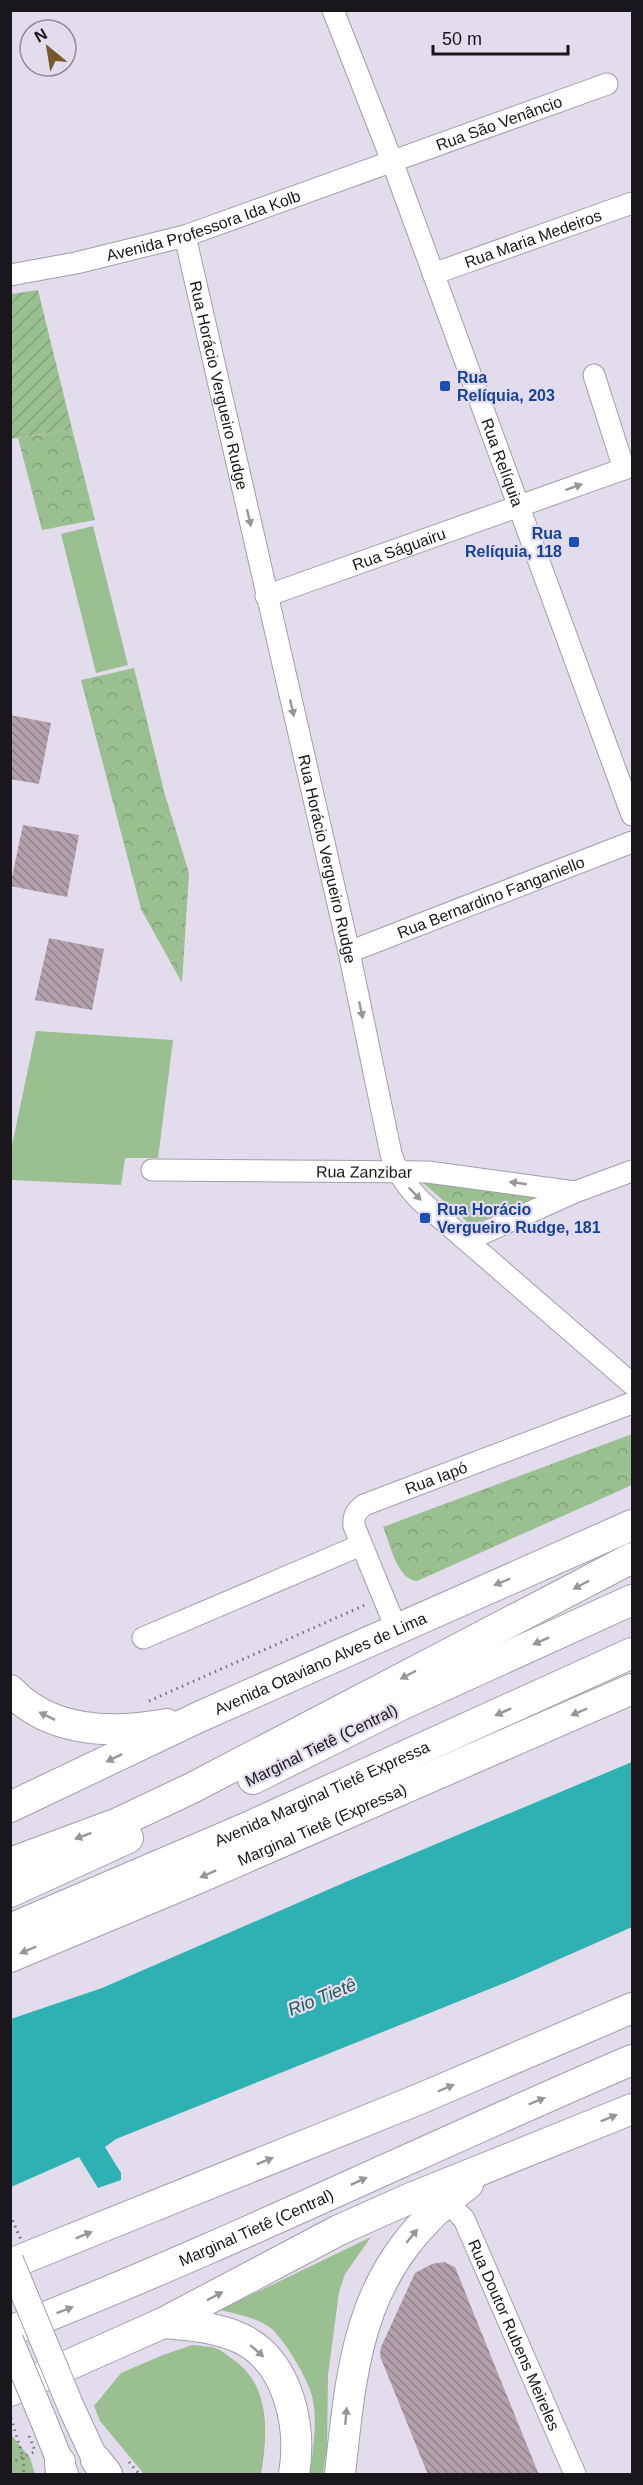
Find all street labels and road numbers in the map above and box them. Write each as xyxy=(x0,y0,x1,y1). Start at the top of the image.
street label: Rua São Venâncio xyxy=(434,93,564,154)
street label: Avenida Professora Ida Kolb xyxy=(105,187,303,264)
street label: Rua Maria Medeiros xyxy=(462,207,604,271)
street label: Rua Horácio Vergueiro Rudge xyxy=(187,279,251,491)
street label: Rua Relíquia xyxy=(478,416,526,509)
street label: Rua Ságuairu xyxy=(350,525,448,574)
street label: Rua Horácio Vergueiro Rudge xyxy=(295,753,359,965)
street label: Rua Bernardino Fanganiello xyxy=(395,853,587,941)
street label: Rua Zanzibar xyxy=(316,1163,413,1181)
street label: Rua Iapó xyxy=(403,1459,470,1498)
street label: Avenida Otaviano Alves de Lima xyxy=(212,1609,429,1718)
street label: Marginal Tietê (Central) xyxy=(242,1701,400,1790)
street label: Avenida Marginal Tietê Expressa xyxy=(212,1738,432,1849)
street label: Marginal Tietê (Expressa) xyxy=(235,1781,409,1869)
street label: Marginal Tietê (Central) xyxy=(176,2186,336,2269)
street label: Rua Doutor Rubens Meireles xyxy=(465,2237,563,2433)

